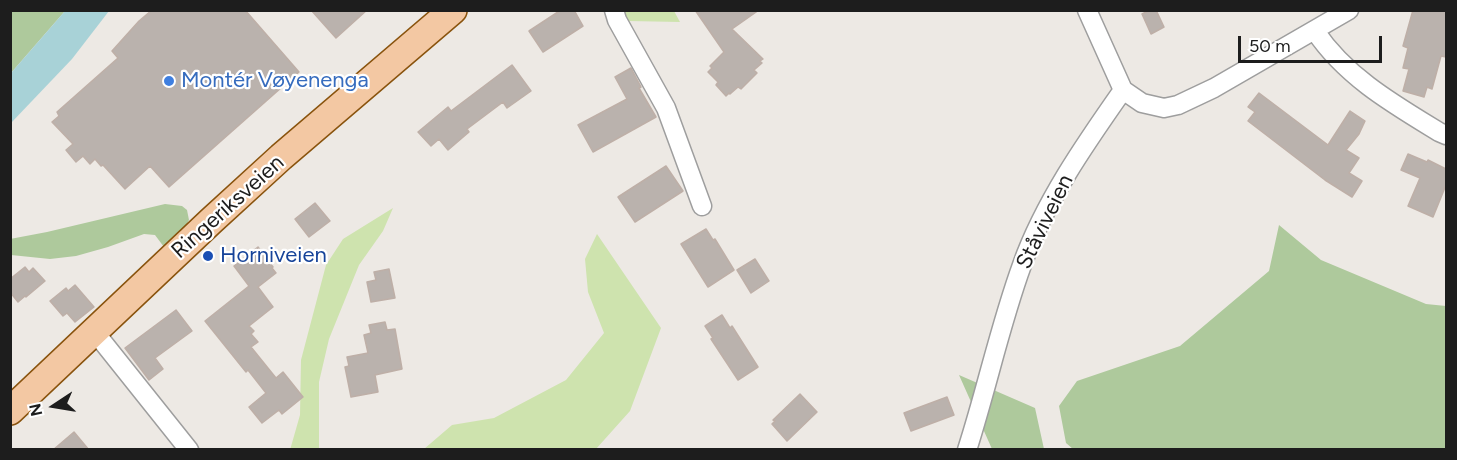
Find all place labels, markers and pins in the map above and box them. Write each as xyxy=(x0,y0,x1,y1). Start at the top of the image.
place label: Montér Vøyenenga xyxy=(181,68,369,94)
marker: Montér Vøyenenga xyxy=(162,74,176,88)
place label: Horniveien xyxy=(220,243,327,269)
marker: Horniveien xyxy=(201,249,215,263)

